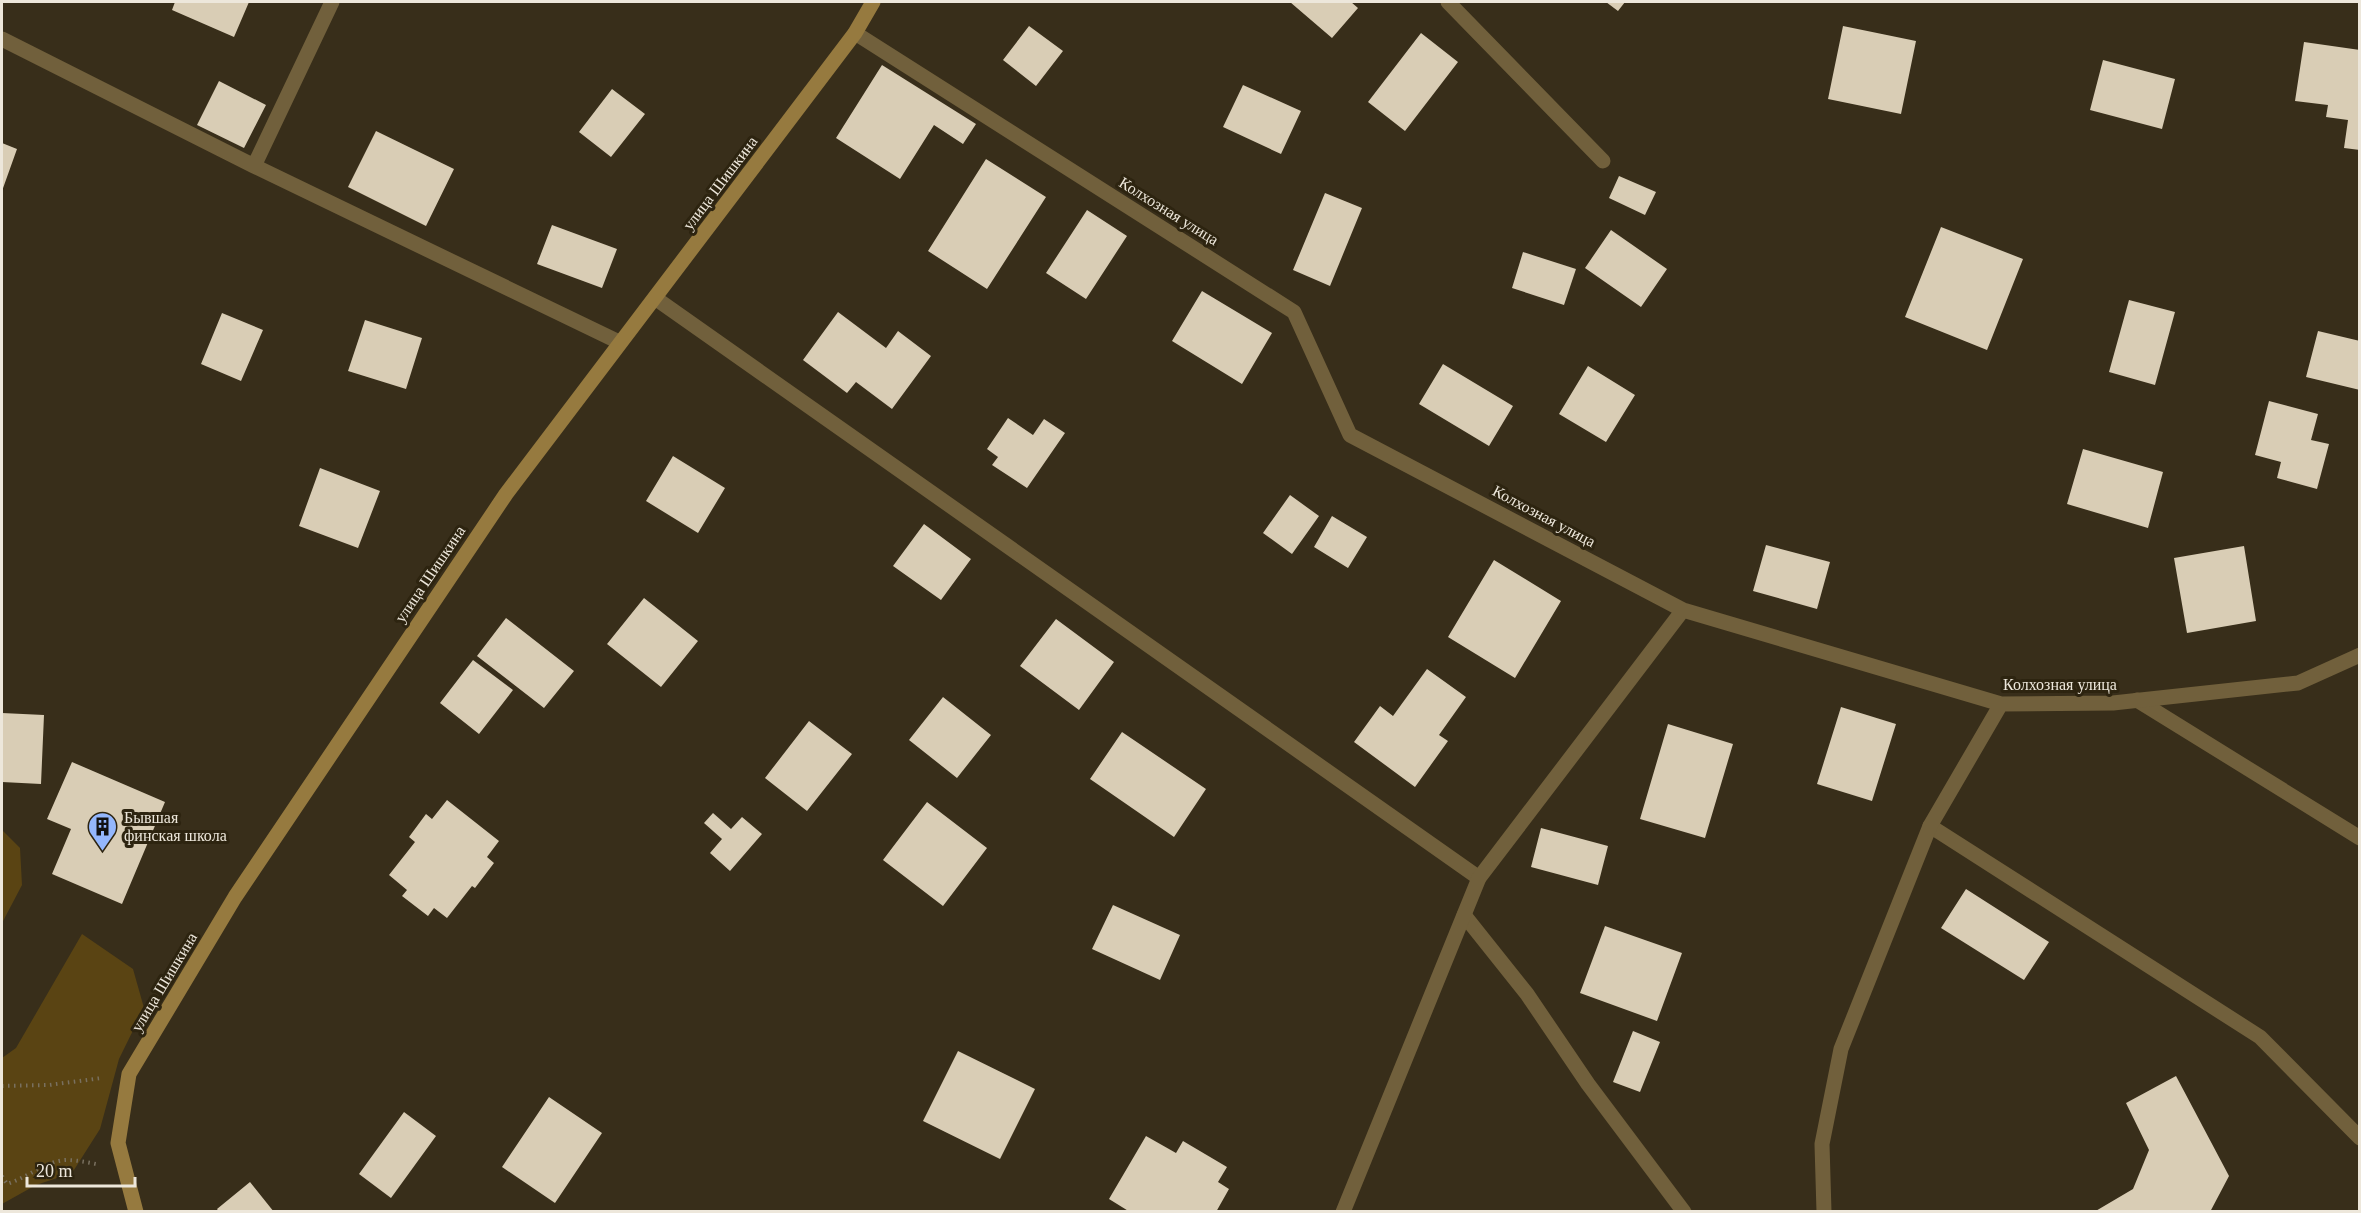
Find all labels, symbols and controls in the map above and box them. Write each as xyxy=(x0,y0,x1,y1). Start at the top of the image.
street label: улица Шишкина xyxy=(679,133,761,234)
street label: Колхозная улица xyxy=(1116,174,1222,249)
street label: Колхозная улица xyxy=(1489,482,1598,551)
street label: улица Шишкина xyxy=(391,523,469,626)
street label: Колхозная улица xyxy=(2003,676,2117,694)
place label: Бывшая финская школа xyxy=(124,809,227,845)
building icon: Бывшая финская школа xyxy=(87,810,119,852)
street label: улица Шишкина xyxy=(128,929,201,1035)
scale bar xyxy=(27,1150,135,1188)
text: 20 m xyxy=(36,1161,73,1181)

